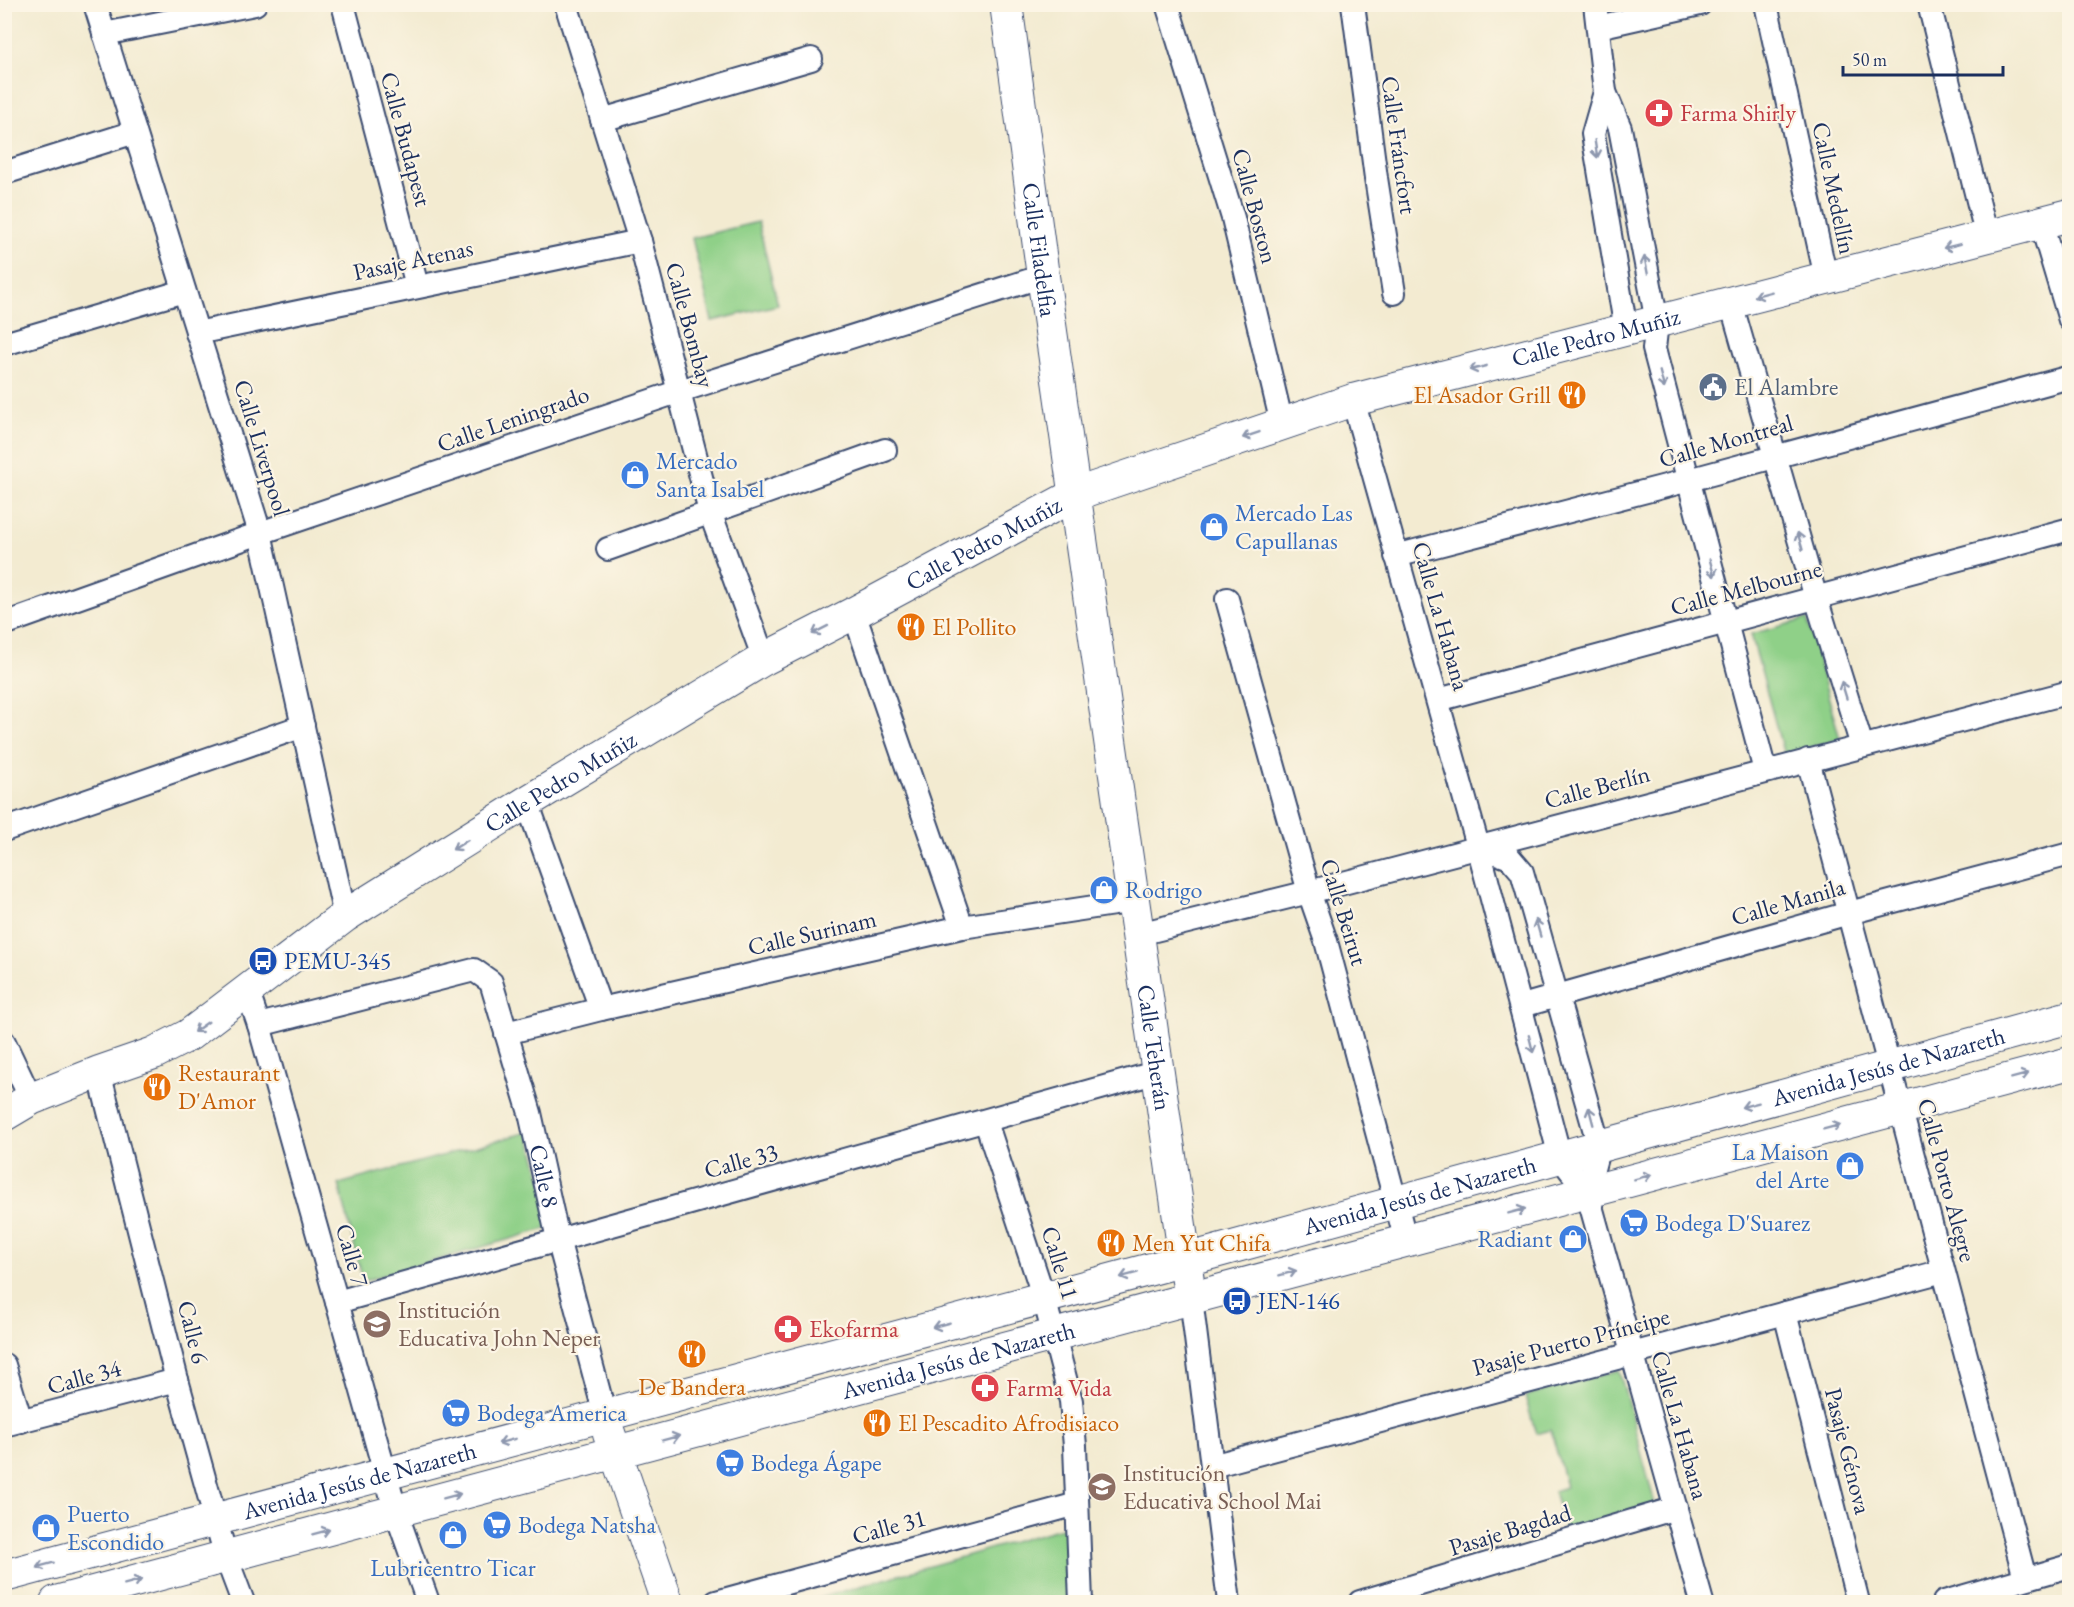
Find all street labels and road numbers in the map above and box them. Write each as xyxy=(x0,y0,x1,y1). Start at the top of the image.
street label: Calle Budapest xyxy=(374,68,439,210)
street label: Calle Fráncfort xyxy=(1374,74,1425,216)
street label: Calle Medellín xyxy=(1805,119,1864,257)
street label: Calle Boston xyxy=(1225,145,1286,267)
street label: Calle Filadelfia xyxy=(1015,181,1065,319)
street label: Pasaje Atenas xyxy=(350,232,476,287)
street label: Calle Bombay xyxy=(659,259,722,391)
street label: Calle Pedro Muñiz xyxy=(1508,300,1683,373)
street label: Calle Liverpool xyxy=(227,376,298,520)
street label: Calle Leningrado xyxy=(433,378,593,459)
street label: Calle Montreal xyxy=(1655,407,1797,474)
street label: Calle Pedro Muñiz xyxy=(900,489,1067,597)
street label: Calle La Habana xyxy=(1405,538,1478,694)
street label: Calle Melbourne xyxy=(1667,552,1825,623)
street label: Calle Pedro Muñiz xyxy=(478,724,642,840)
street label: Calle Berlín xyxy=(1541,757,1653,815)
street label: Calle Beirut xyxy=(1314,855,1375,969)
street label: Calle Manila xyxy=(1727,870,1849,933)
street label: Calle Surinam xyxy=(745,903,879,962)
street label: Calle Teherán xyxy=(1130,982,1179,1113)
street label: Avenida Jesús de Nazareth xyxy=(1767,1020,2008,1113)
street label: Calle Porto Alegre xyxy=(1911,1095,1984,1265)
street label: Calle 33 xyxy=(700,1136,781,1185)
street label: Calle 8 xyxy=(522,1141,567,1210)
street label: Avenida Jesús de Nazareth xyxy=(1299,1148,1540,1242)
street label: Calle 7 xyxy=(329,1220,376,1290)
street label: Calle 11 xyxy=(1035,1222,1086,1303)
street label: Calle 6 xyxy=(171,1297,216,1367)
street label: Pasaje Puerto Príncipe xyxy=(1469,1300,1673,1383)
street label: Avenida Jesús de Nazareth xyxy=(837,1314,1078,1406)
street label: Calle La Habana xyxy=(1644,1347,1717,1503)
street label: Calle 34 xyxy=(43,1352,125,1401)
street label: Pasaje Génova xyxy=(1818,1385,1879,1518)
street label: Avenida Jesús de Nazareth xyxy=(238,1434,479,1527)
street label: Pasaje Bagdad xyxy=(1445,1496,1576,1563)
street label: Calle 31 xyxy=(848,1502,929,1551)

